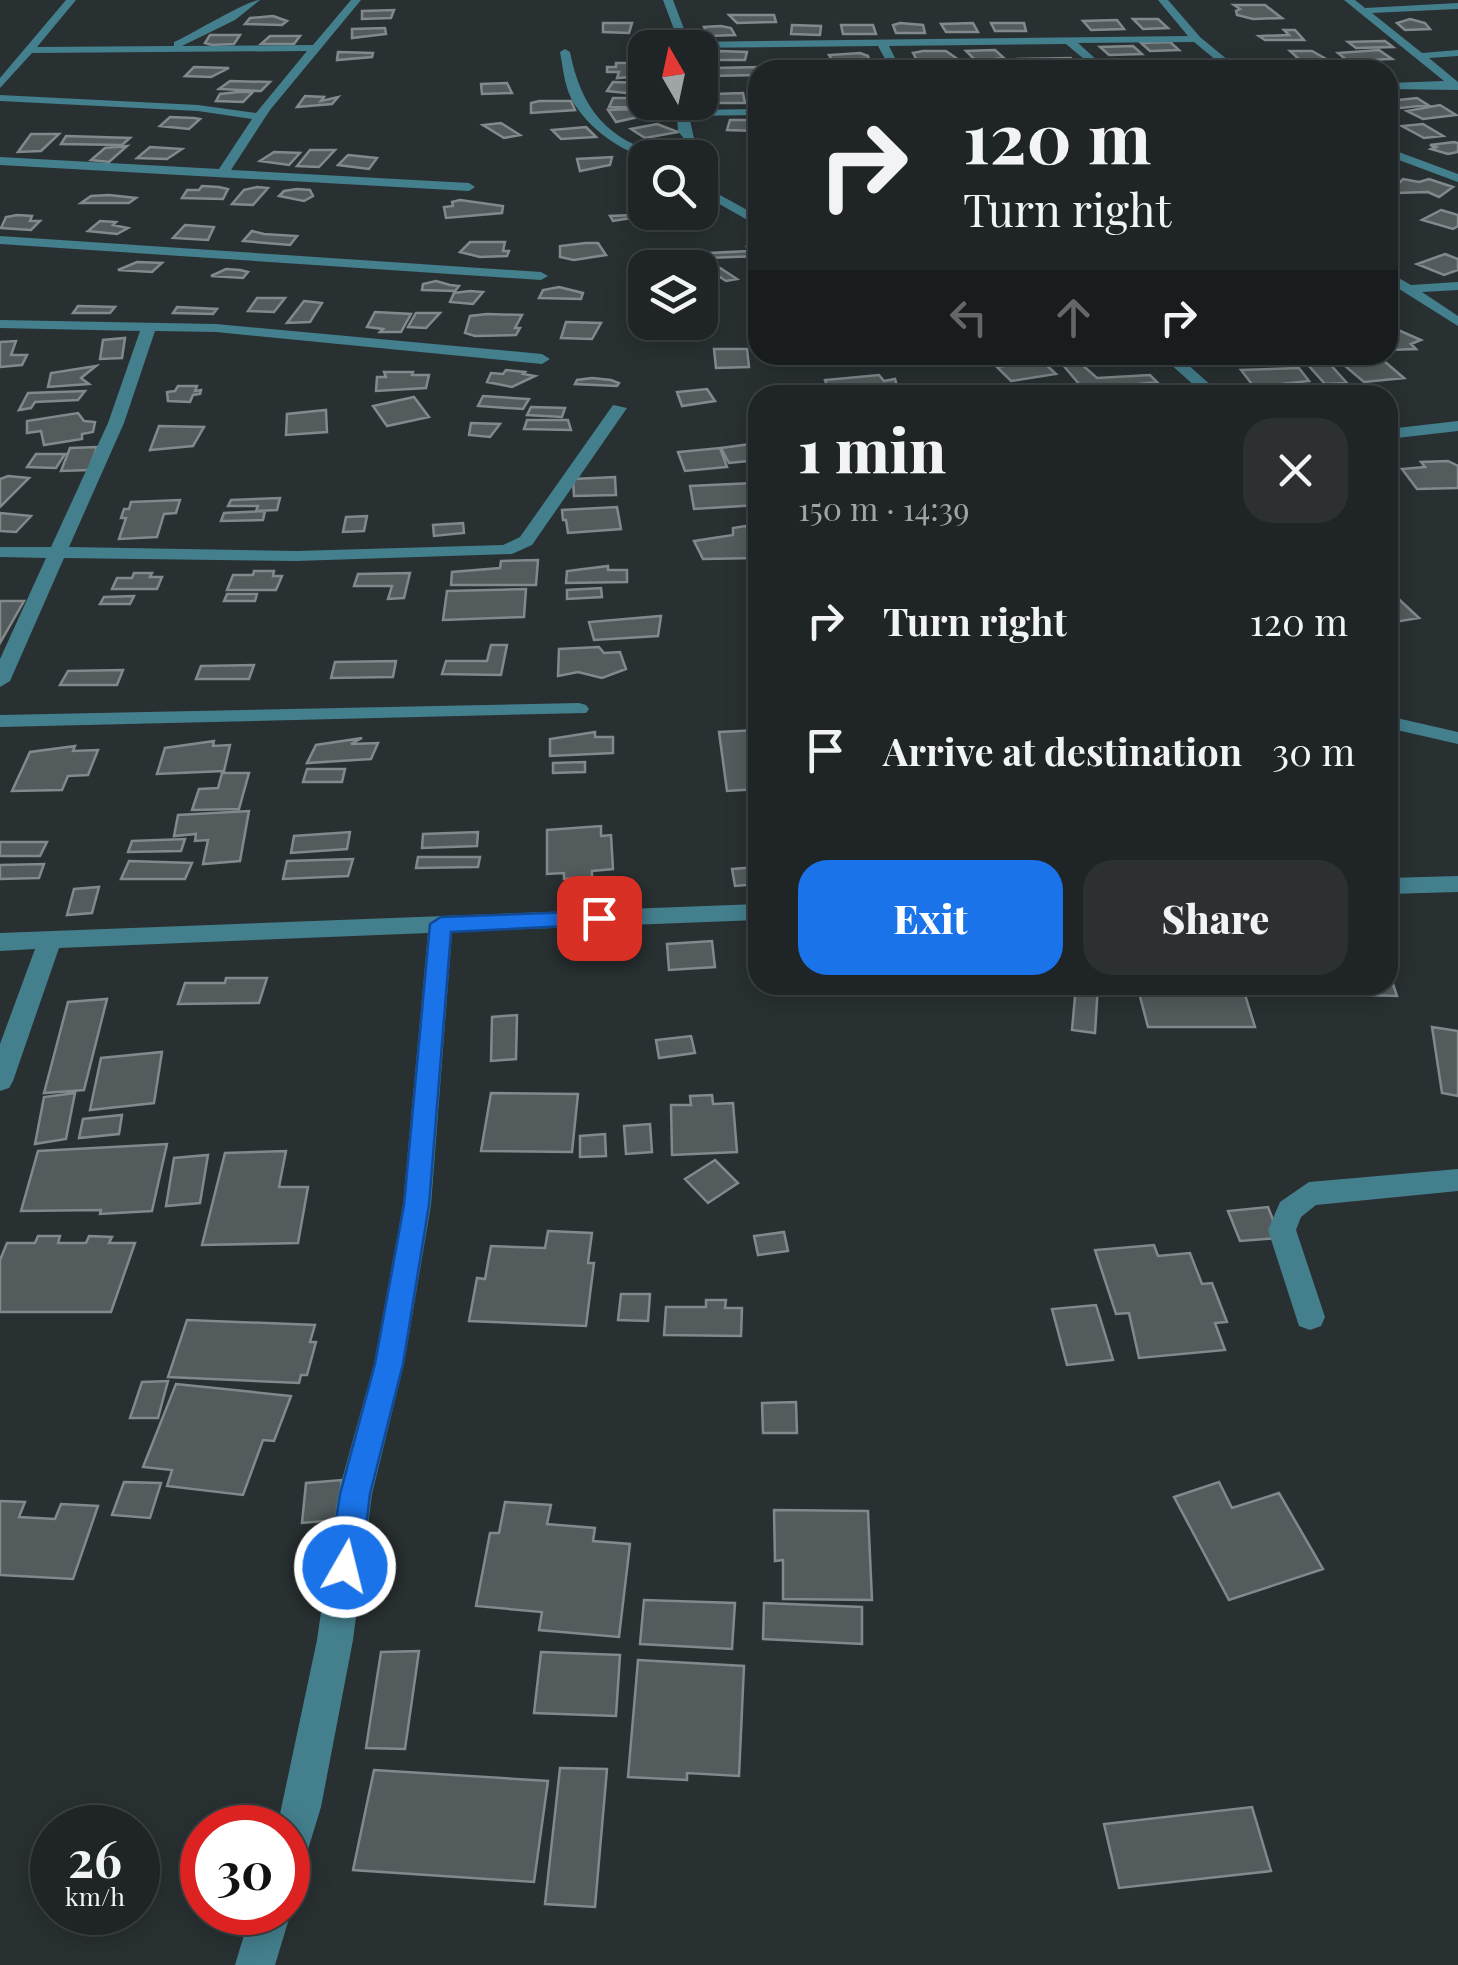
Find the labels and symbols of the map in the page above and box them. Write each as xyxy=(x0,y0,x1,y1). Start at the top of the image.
north arrow xyxy=(628,30,718,120)
pin xyxy=(557,876,642,961)
position arrow xyxy=(293,1515,397,1619)
speed limit sign: 30 xyxy=(180,1805,310,1935)

